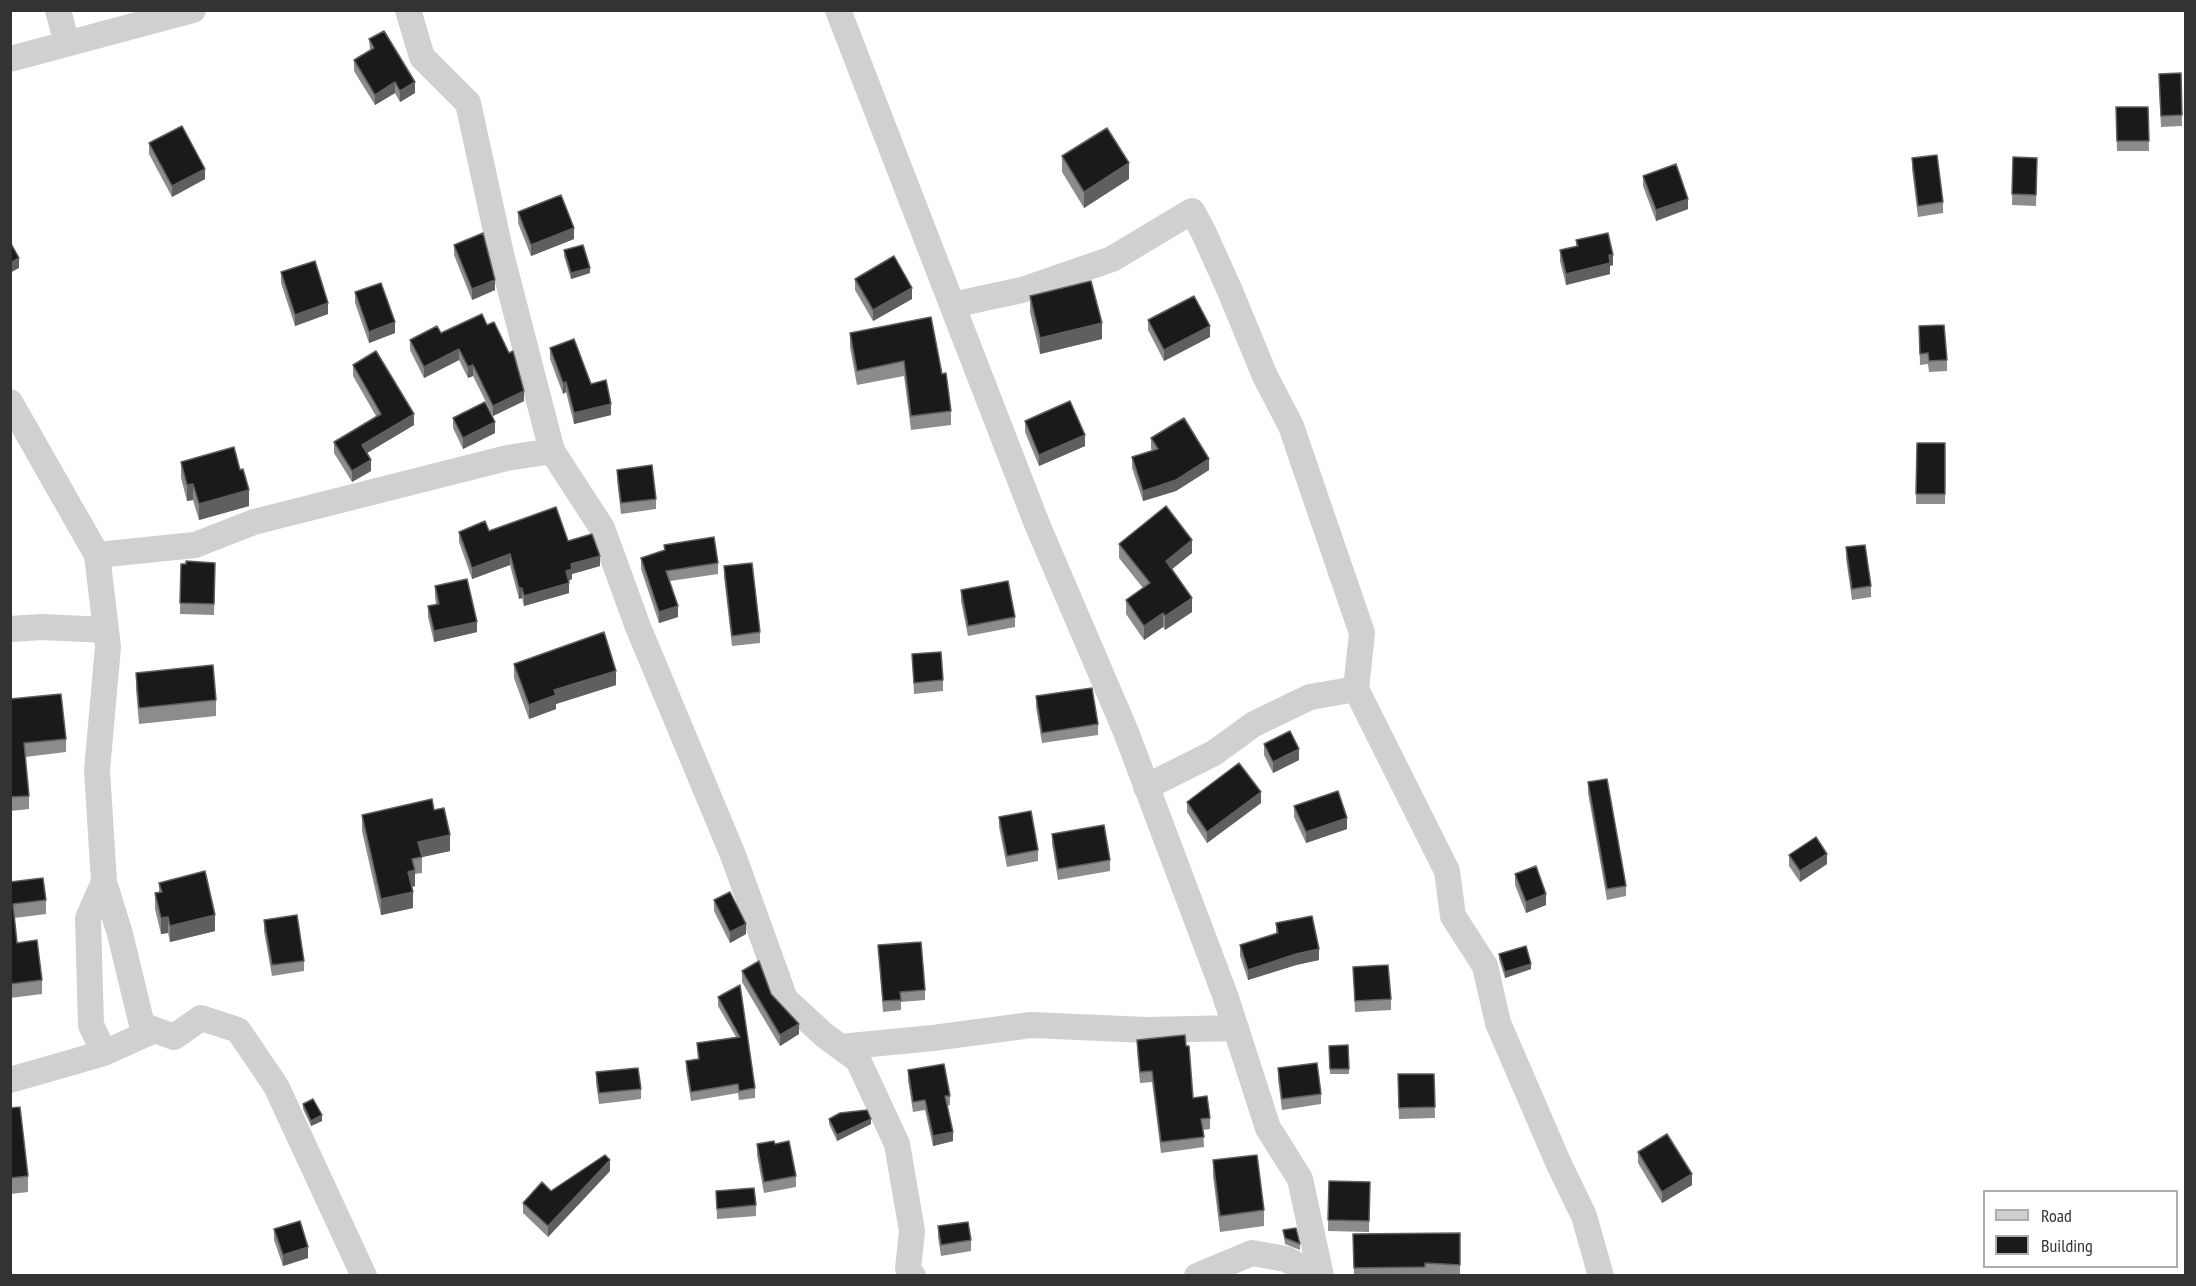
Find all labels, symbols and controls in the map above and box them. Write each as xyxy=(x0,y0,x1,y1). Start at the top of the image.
legend xyxy=(1983,1190,2178,1268)
text: Road xyxy=(2041,1204,2072,1227)
text: Building xyxy=(2041,1234,2093,1257)

